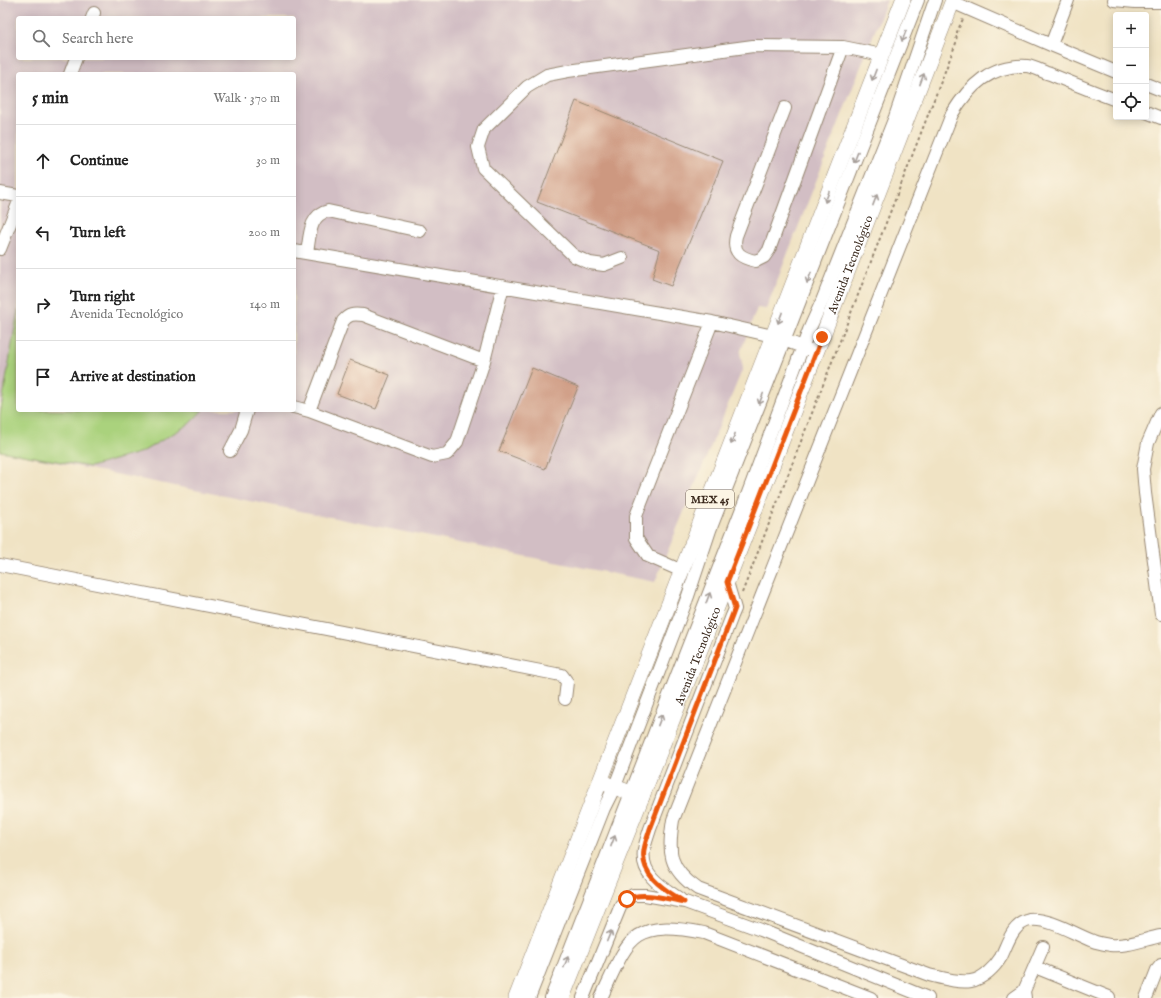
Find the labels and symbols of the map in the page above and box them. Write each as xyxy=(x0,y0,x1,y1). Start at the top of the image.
one-way arrow xyxy=(899,30,907,42)
one-way arrow xyxy=(869,69,877,81)
one-way arrow xyxy=(919,73,927,85)
one-way arrow xyxy=(852,151,860,163)
one-way arrow xyxy=(822,190,830,202)
one-way arrow xyxy=(872,194,880,206)
street label: Avenida Tecnológico xyxy=(824,213,877,317)
one-way arrow xyxy=(804,272,812,284)
one-way arrow xyxy=(775,311,783,323)
route end xyxy=(813,328,831,346)
one-way arrow xyxy=(757,393,765,405)
one-way arrow xyxy=(728,433,736,445)
road number: MEX 45 xyxy=(686,490,734,508)
one-way arrow xyxy=(704,593,712,605)
street label: Avenida Tecnológico xyxy=(672,604,725,708)
one-way arrow xyxy=(657,714,665,726)
one-way arrow xyxy=(610,835,618,847)
route start xyxy=(618,890,636,908)
one-way arrow xyxy=(605,930,613,942)
one-way arrow xyxy=(562,956,570,968)

